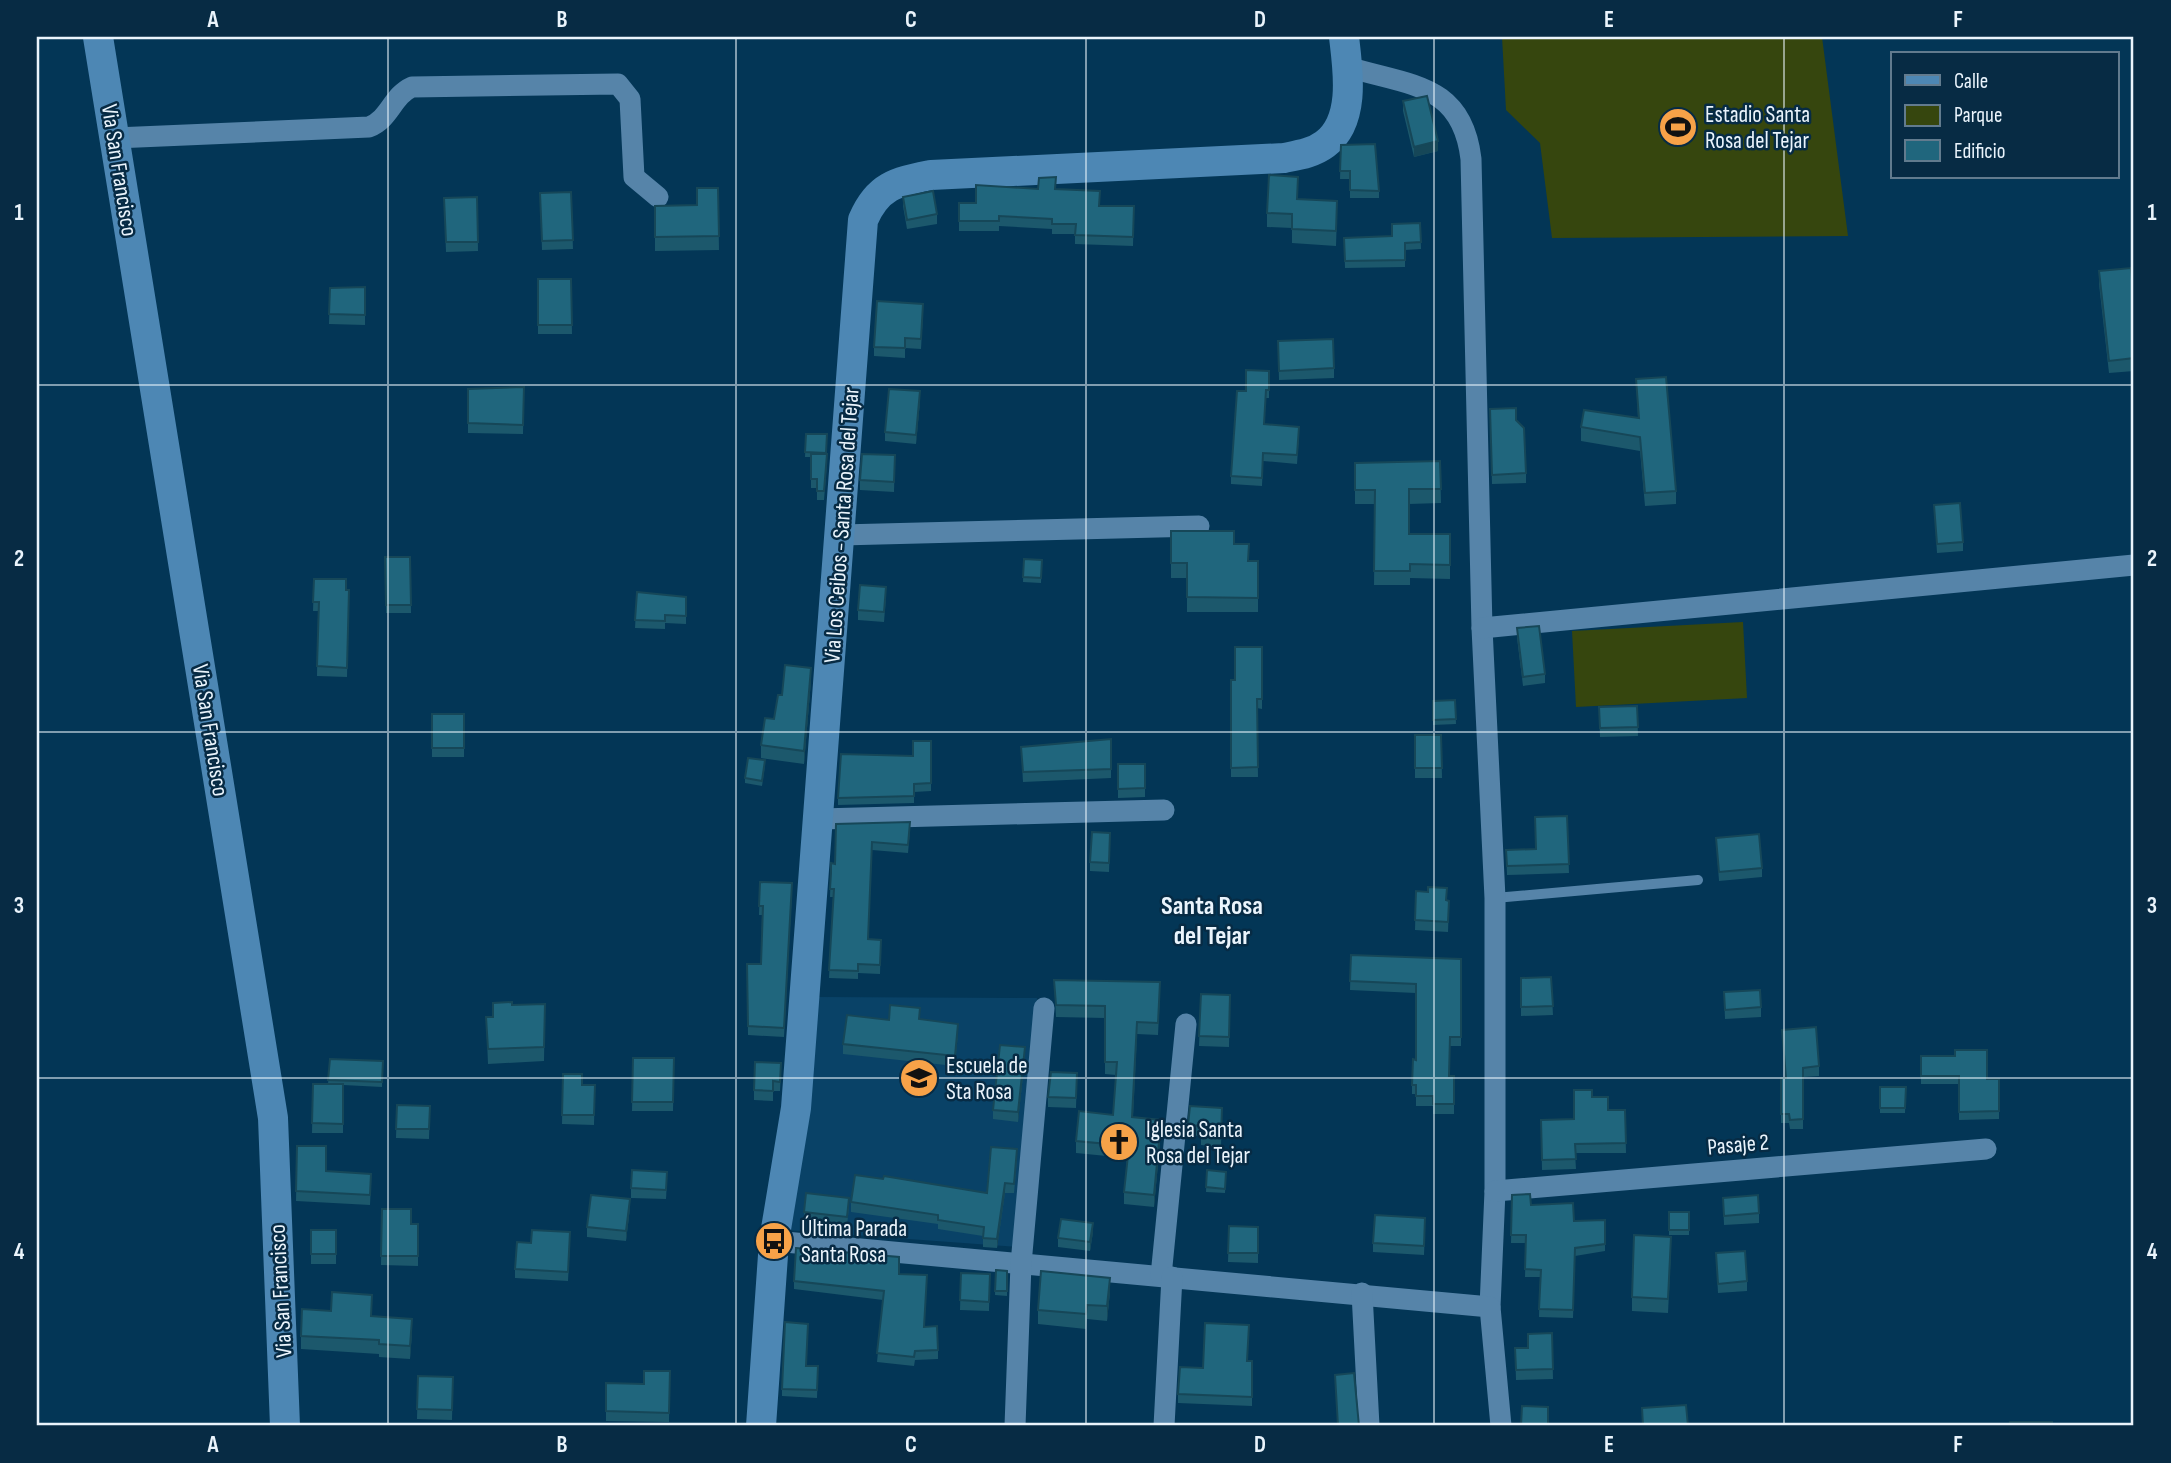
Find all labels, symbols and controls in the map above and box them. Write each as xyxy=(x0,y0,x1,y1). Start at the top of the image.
text: A xyxy=(207,6,220,34)
text: B xyxy=(557,6,568,34)
text: C xyxy=(905,6,917,34)
text: D xyxy=(1254,6,1266,34)
text: E xyxy=(1604,6,1614,34)
text: F xyxy=(1953,6,1963,34)
legend xyxy=(1891,52,2118,178)
text: Calle xyxy=(1954,69,1988,94)
place label: Estadio Santa Rosa del Tejar xyxy=(1705,101,1810,155)
street label: Via San Francisco xyxy=(95,102,143,238)
text: Parque xyxy=(1954,103,2002,128)
sports icon: Estadio Santa Rosa del Tejar xyxy=(1657,106,1699,148)
text: Edificio xyxy=(1954,139,2005,164)
text: 1 xyxy=(14,199,24,227)
text: 1 xyxy=(2147,199,2157,227)
street label: Via Los Ceibos - Santa Rosa del Tejar xyxy=(818,386,866,664)
text: 2 xyxy=(14,545,24,573)
text: 2 xyxy=(2147,545,2157,573)
street label: Via San Francisco xyxy=(186,662,234,798)
district label: Santa Rosa del Tejar xyxy=(1161,891,1263,952)
text: 3 xyxy=(14,892,24,920)
text: 3 xyxy=(2147,892,2157,920)
place label: Escuela de Sta Rosa xyxy=(946,1052,1027,1106)
school or university icon: Escuela de Sta Rosa xyxy=(898,1057,940,1099)
place label: Iglesia Santa Rosa del Tejar xyxy=(1146,1116,1250,1170)
church icon: Iglesia Santa Rosa del Tejar xyxy=(1098,1121,1140,1163)
street label: Pasaje 2 xyxy=(1706,1128,1770,1162)
place label: Última Parada Santa Rosa xyxy=(801,1215,907,1269)
bus stop icon: Última Parada Santa Rosa xyxy=(753,1220,795,1262)
street label: Via San Francisco xyxy=(264,1224,298,1358)
text: 4 xyxy=(14,1238,25,1266)
text: 4 xyxy=(2147,1238,2158,1266)
text: A xyxy=(207,1431,220,1459)
text: B xyxy=(557,1431,568,1459)
text: C xyxy=(905,1431,917,1459)
text: D xyxy=(1254,1431,1266,1459)
text: E xyxy=(1604,1431,1614,1459)
text: F xyxy=(1953,1431,1963,1459)

